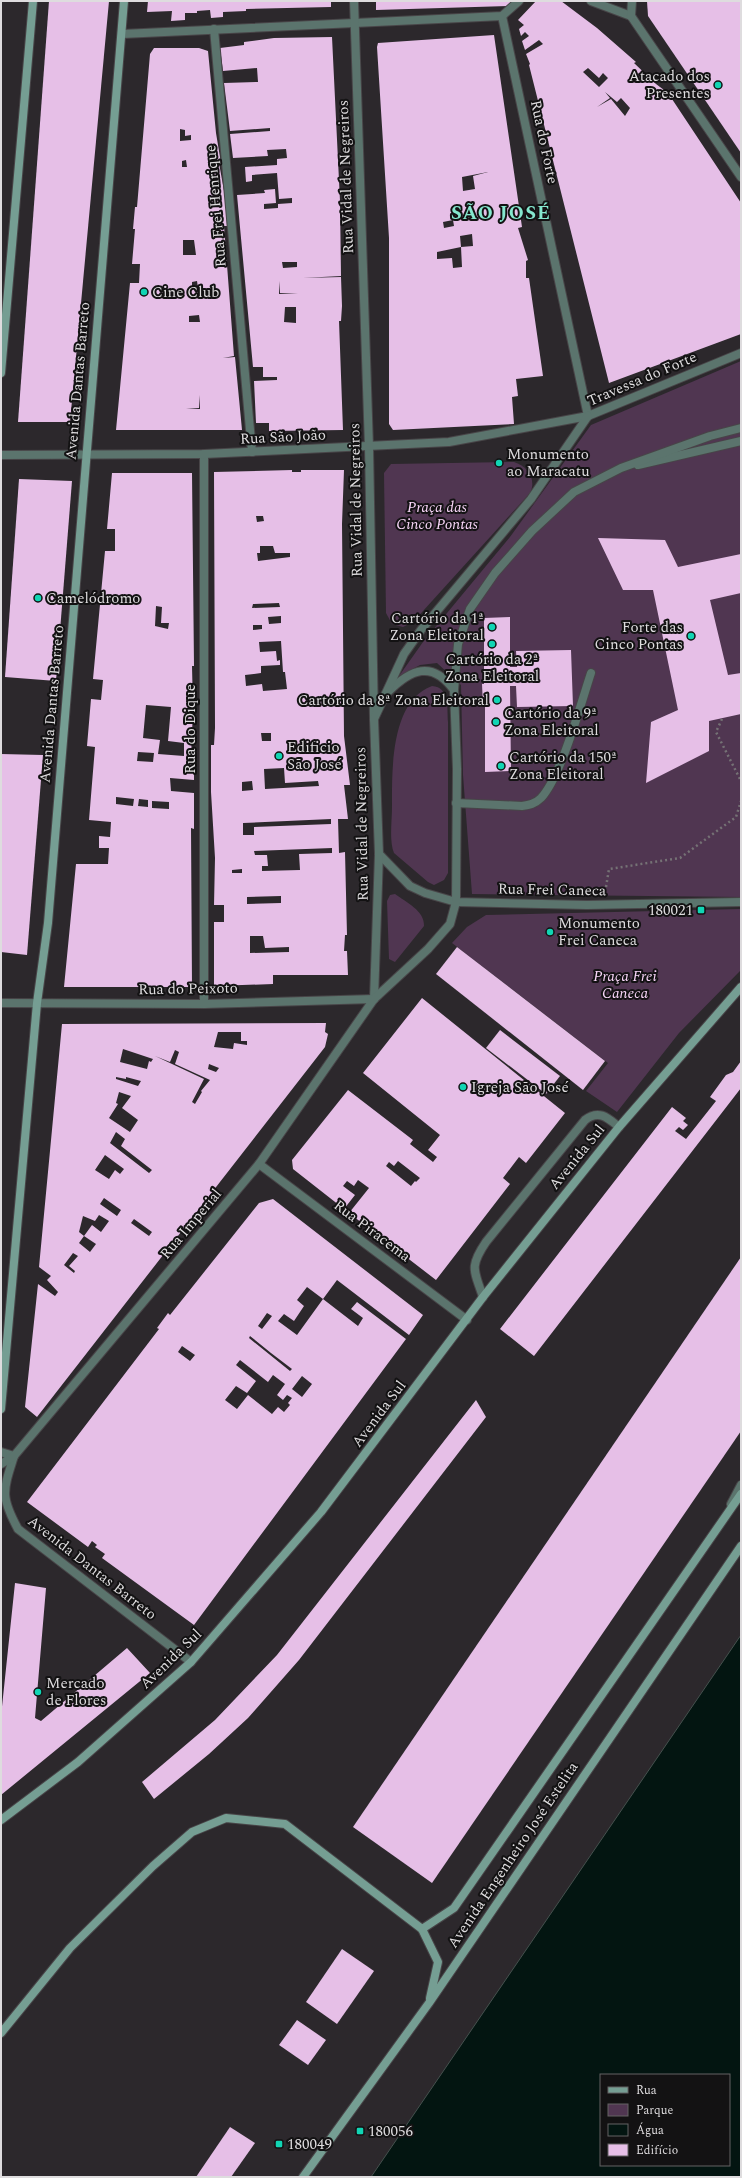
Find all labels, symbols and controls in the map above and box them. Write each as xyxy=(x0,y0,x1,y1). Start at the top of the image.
place label: Atacado dos Presentes xyxy=(629,65,710,105)
marker: Atacado dos Presentes xyxy=(713,80,723,90)
street label: Rua do Forte xyxy=(524,98,564,186)
street label: Rua Vidal de Negreiros xyxy=(332,100,360,254)
street label: Rua Frei Henrique xyxy=(199,144,233,268)
district label: SÃO JOSÉ xyxy=(451,199,551,228)
place label: Cine Club xyxy=(152,281,219,304)
marker: Cine Club xyxy=(139,287,149,297)
street label: Avenida Dantas Barreto xyxy=(60,301,96,461)
street label: Travessa do Forte xyxy=(584,346,700,412)
street label: Rua São João xyxy=(239,423,327,451)
street label: Rua Vidal de Negreiros xyxy=(343,423,369,577)
place label: Monumento ao Maracatu xyxy=(507,443,590,483)
marker: Monumento ao Maracatu xyxy=(494,458,504,468)
park label: Praça das Cinco Pontas xyxy=(396,496,479,536)
place label: Camelódromo xyxy=(46,587,140,610)
marker: Camelódromo xyxy=(33,593,43,603)
place label: Cartório da 1ª Zona Eleitoral xyxy=(389,607,484,647)
place label: Forte das Cinco Pontas xyxy=(594,616,683,656)
marker: Cartório da 1ª Zona Eleitoral xyxy=(487,622,497,632)
street label: Avenida Dantas Barreto xyxy=(34,624,70,784)
marker: Forte das Cinco Pontas xyxy=(686,631,696,641)
marker: Cartório da 2ª Zona Eleitoral xyxy=(487,639,497,649)
place label: Cartório da 2ª Zona Eleitoral xyxy=(445,648,539,688)
street label: Rua do Dique xyxy=(179,684,202,774)
place label: Cartório da 8ª Zona Eleitoral xyxy=(298,689,489,712)
marker: Cartório da 8ª Zona Eleitoral xyxy=(492,695,502,705)
place label: Cartório da 9ª Zona Eleitoral xyxy=(504,702,599,742)
marker: Cartório da 9ª Zona Eleitoral xyxy=(491,717,501,727)
place label: Edificio São José xyxy=(287,736,342,776)
place label: Cartório da 150ª Zona Eleitoral xyxy=(509,746,617,786)
street label: Rua Vidal de Negreiros xyxy=(349,747,375,901)
marker: Edificio São José xyxy=(274,751,284,761)
marker: Cartório da 150ª Zona Eleitoral xyxy=(496,761,506,771)
street label: Rua Frei Caneca xyxy=(498,878,607,902)
place label: 180021 xyxy=(648,899,693,922)
marker: 180021 xyxy=(696,905,706,915)
place label: Monumento Frei Caneca xyxy=(558,912,640,952)
marker: Monumento Frei Caneca xyxy=(545,927,555,937)
park label: Praça Frei Caneca xyxy=(593,965,657,1005)
street label: Rua do Peixoto xyxy=(138,977,238,1001)
place label: Igreja São José xyxy=(471,1076,569,1099)
marker: Igreja São José xyxy=(458,1082,468,1092)
street label: Avenida Sul xyxy=(543,1119,611,1195)
street label: Rua Imperial xyxy=(154,1184,228,1264)
street label: Rua Piracema xyxy=(328,1194,416,1268)
street label: Avenida Sul xyxy=(346,1376,412,1452)
street label: Avenida Dantas Barreto xyxy=(23,1510,161,1626)
street label: Avenida Sul xyxy=(135,1623,207,1695)
place label: Mercado de Flores xyxy=(46,1672,107,1712)
marker: Mercado de Flores xyxy=(33,1687,43,1697)
street label: Avenida Engenheiro José Estelita xyxy=(442,1757,585,1953)
legend xyxy=(600,2074,730,2166)
text: Rua xyxy=(636,2081,657,2100)
text: Parque xyxy=(636,2101,673,2120)
place label: 180056 xyxy=(368,2120,414,2143)
text: Água xyxy=(636,2121,664,2140)
marker: 180056 xyxy=(355,2126,365,2136)
place label: 180049 xyxy=(287,2133,332,2156)
marker: 180049 xyxy=(274,2139,284,2149)
text: Edifício xyxy=(636,2141,678,2160)

